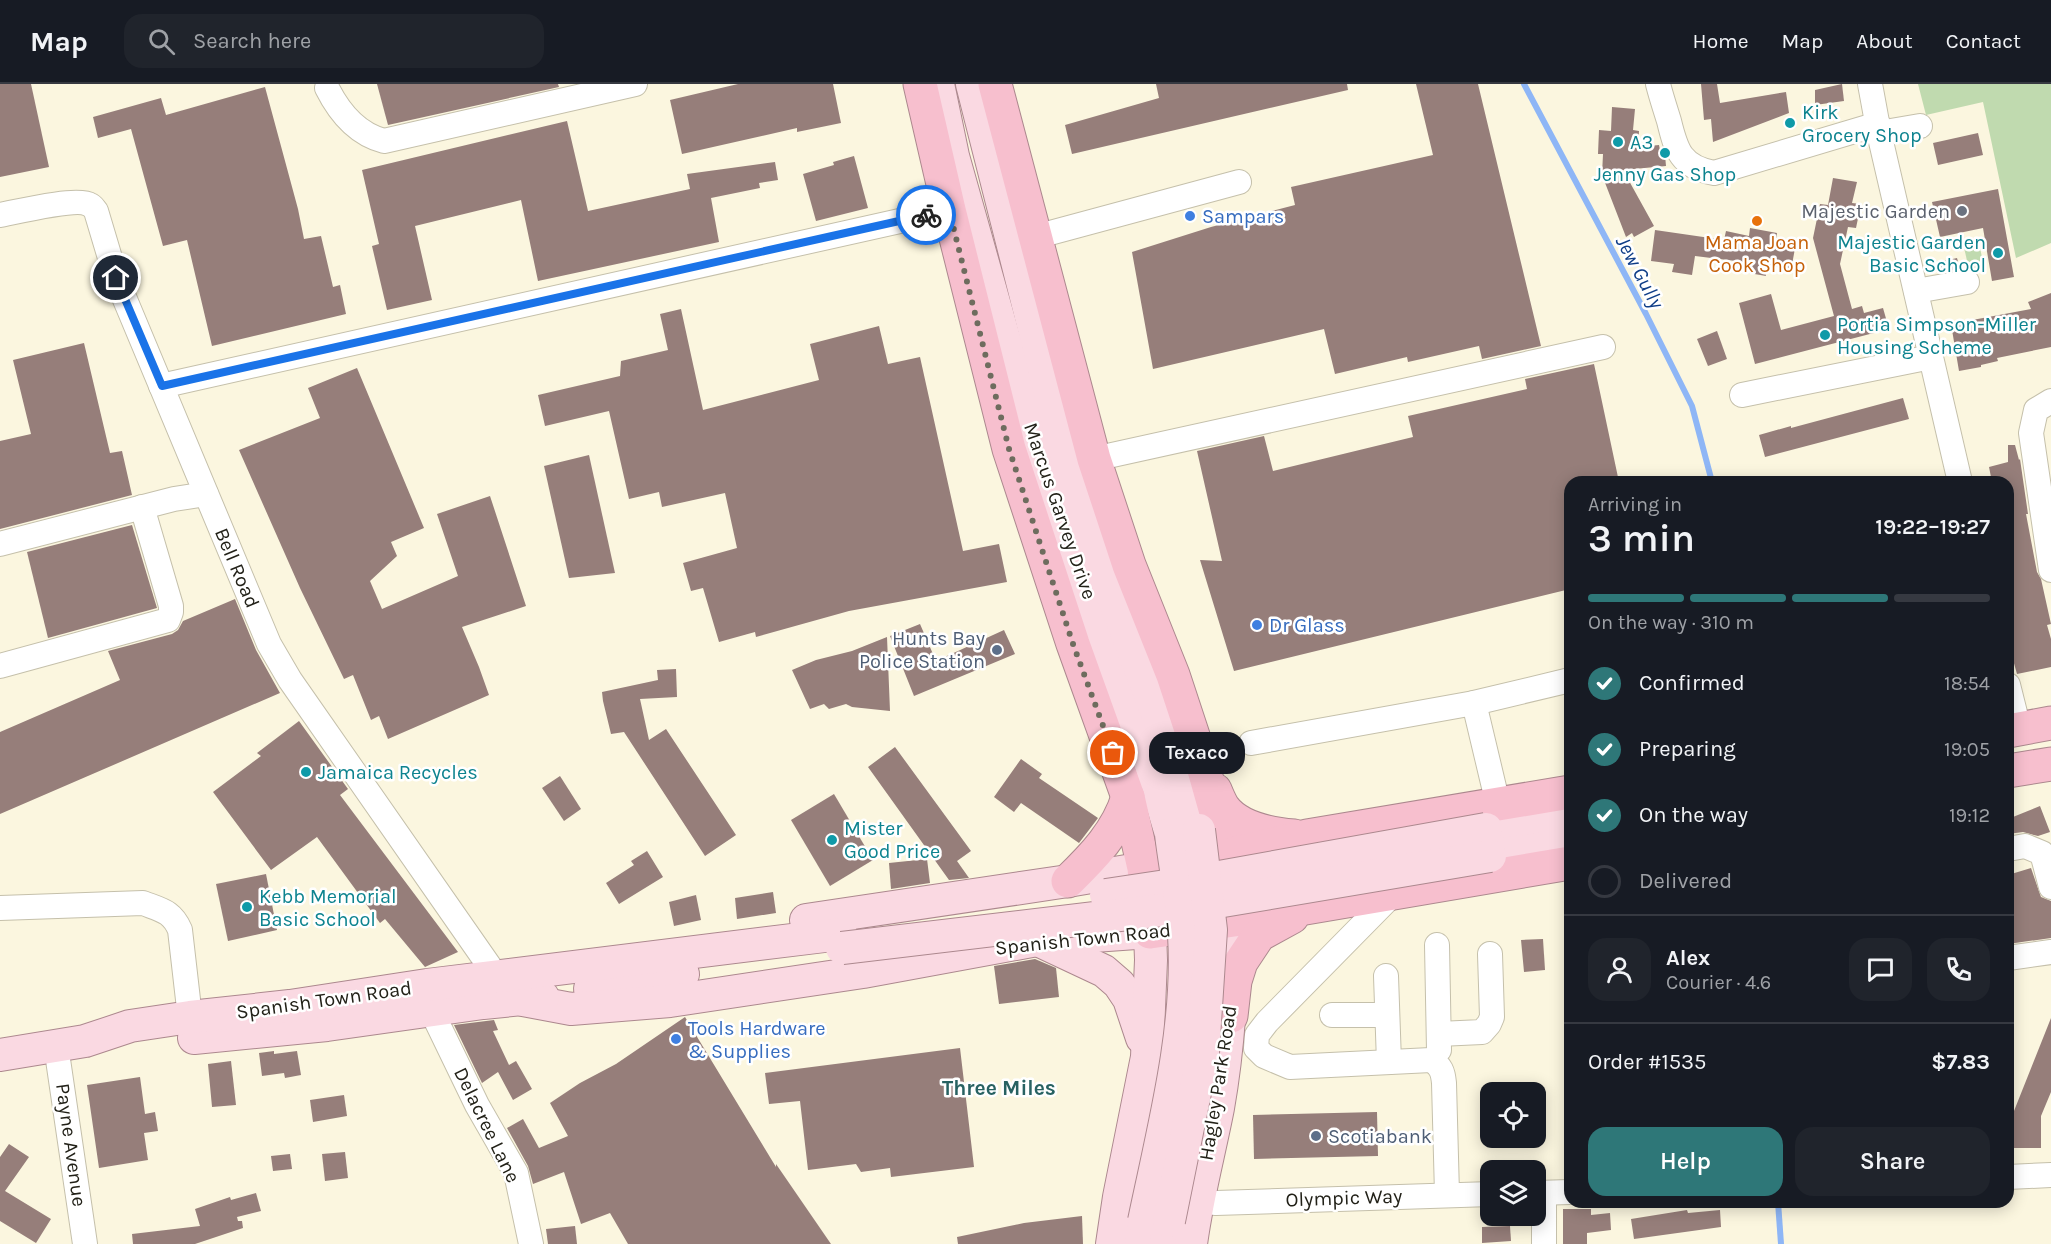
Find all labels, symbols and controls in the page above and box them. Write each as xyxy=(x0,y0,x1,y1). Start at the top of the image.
search box xyxy=(124,14,544,68)
text: Map xyxy=(30,25,88,58)
icon: search xyxy=(145,25,178,58)
text: Search here xyxy=(193,28,311,54)
text: Home xyxy=(1693,29,1749,53)
text: Map xyxy=(1782,29,1823,53)
text: About xyxy=(1856,29,1913,53)
text: Contact xyxy=(1946,29,2021,53)
place label: Kirk Grocery Shop xyxy=(1802,101,1922,147)
marker: Kirk Grocery Shop xyxy=(1783,116,1797,130)
place label: A3 xyxy=(1630,131,1653,154)
marker: A3 xyxy=(1611,135,1625,149)
marker: Jenny Gas Shop xyxy=(1658,146,1672,160)
place label: Jenny Gas Shop xyxy=(1594,163,1736,186)
courier xyxy=(896,185,956,245)
icon: bike xyxy=(910,199,943,232)
place label: Majestic Garden xyxy=(1801,200,1950,223)
marker: Majestic Garden xyxy=(1955,204,1969,218)
place label: Sampars xyxy=(1202,205,1284,228)
marker: Sampars xyxy=(1183,209,1197,223)
marker: Mama Joan Cook Shop xyxy=(1750,214,1764,228)
place label: Mama Joan Cook Shop xyxy=(1705,231,1809,277)
place label: Majestic Garden Basic School xyxy=(1837,231,1986,277)
water label: Jew Gully xyxy=(1611,232,1670,313)
marker: Majestic Garden Basic School xyxy=(1991,246,2005,260)
pin xyxy=(90,252,141,303)
icon: home xyxy=(99,261,132,294)
place label: Portia Simpson-Miller Housing Scheme xyxy=(1837,313,2037,359)
marker: Portia Simpson-Miller Housing Scheme xyxy=(1818,328,1832,342)
street label: Marcus Garvey Drive xyxy=(1019,420,1101,602)
text: Arriving in xyxy=(1588,493,1682,516)
text: 19:22–19:27 xyxy=(1875,514,1990,540)
text: 3 min xyxy=(1588,515,1695,561)
street label: Bell Road xyxy=(210,525,264,611)
text: On the way · 310 m xyxy=(1588,611,1754,634)
place label: Dr Glass xyxy=(1269,614,1345,637)
marker: Dr Glass xyxy=(1250,618,1264,632)
place label: Hunts Bay Police Station xyxy=(859,627,985,673)
marker: Hunts Bay Police Station xyxy=(990,643,1004,657)
icon: check xyxy=(1588,667,1621,700)
text: Confirmed xyxy=(1639,670,1745,696)
text: 18:54 xyxy=(1944,672,1990,695)
pin xyxy=(1087,727,1138,778)
callout: Texaco xyxy=(1149,732,1245,774)
icon: check xyxy=(1588,733,1621,766)
icon: bag xyxy=(1096,736,1129,769)
text: Preparing xyxy=(1639,736,1736,762)
text: 19:05 xyxy=(1944,738,1990,761)
text: Texaco xyxy=(1165,741,1229,764)
place label: Jamaica Recycles xyxy=(318,761,478,784)
marker: Jamaica Recycles xyxy=(299,765,313,779)
icon: check xyxy=(1588,799,1621,832)
text: On the way xyxy=(1639,802,1748,828)
text: 19:12 xyxy=(1949,804,1990,827)
place label: Mister Good Price xyxy=(844,817,940,863)
marker: Mister Good Price xyxy=(825,833,839,847)
text: Delivered xyxy=(1639,868,1732,894)
place label: Kebb Memorial Basic School xyxy=(259,885,397,931)
marker: Kebb Memorial Basic School xyxy=(240,900,254,914)
street label: Spanish Town Road xyxy=(994,918,1172,960)
button: person xyxy=(1588,938,1651,1001)
button: chat xyxy=(1849,938,1912,1001)
button: phone xyxy=(1927,938,1990,1001)
text: Alex xyxy=(1666,945,1710,971)
text: Courier · 4.6 xyxy=(1666,971,1771,994)
street label: Spanish Town Road xyxy=(235,976,413,1024)
street label: Hagley Park Road xyxy=(1194,1004,1242,1162)
place label: Tools Hardware & Supplies xyxy=(688,1017,826,1063)
marker: Tools Hardware & Supplies xyxy=(669,1032,683,1046)
text: Order #1535 xyxy=(1588,1049,1707,1075)
text: $7.83 xyxy=(1931,1049,1990,1075)
street label: Delacree Lane xyxy=(449,1064,525,1186)
district label: Three Miles xyxy=(942,1076,1056,1100)
street label: Payne Avenue xyxy=(51,1082,91,1208)
map controls xyxy=(1480,1082,1546,1226)
button: locate xyxy=(1480,1082,1546,1148)
place label: Scotiabank xyxy=(1328,1125,1432,1148)
button: Help xyxy=(1588,1127,1783,1196)
button: Share xyxy=(1795,1127,1990,1196)
marker: Scotiabank xyxy=(1309,1129,1323,1143)
button: layers xyxy=(1480,1160,1546,1226)
street label: Olympic Way xyxy=(1285,1184,1403,1212)

